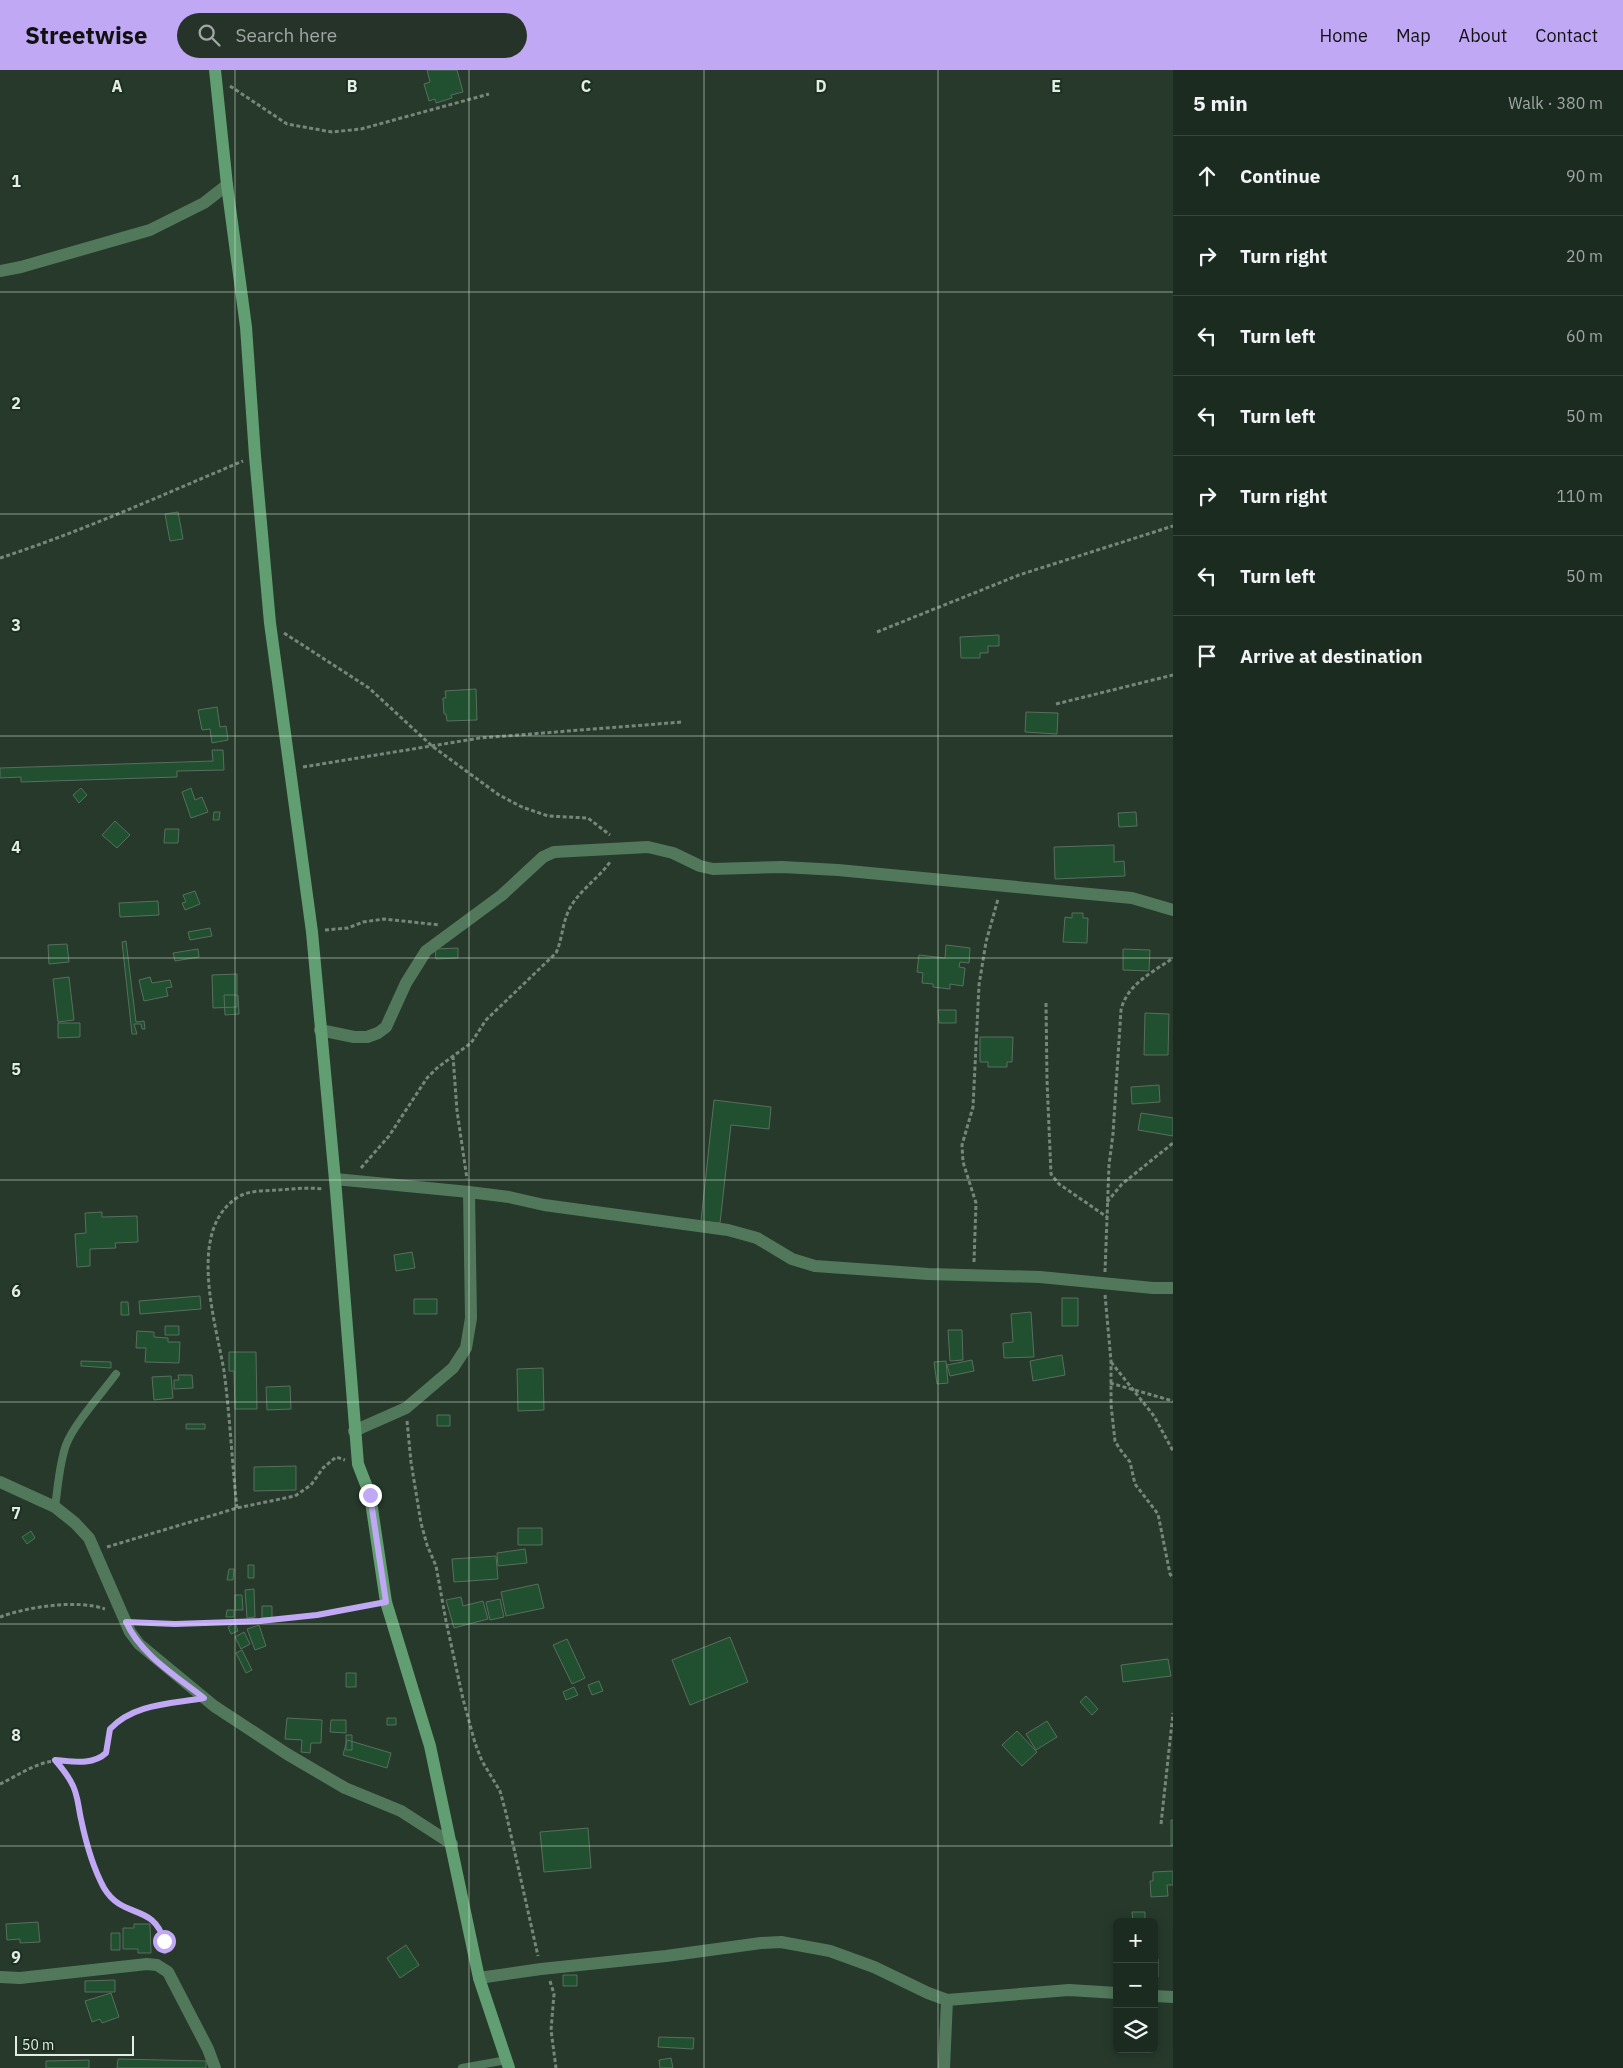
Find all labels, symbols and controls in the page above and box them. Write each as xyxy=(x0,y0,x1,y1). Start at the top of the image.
search box xyxy=(177,13,527,58)
text: Streetwise xyxy=(25,19,147,51)
icon: search xyxy=(195,21,223,49)
text: Search here xyxy=(235,23,337,47)
text: Home xyxy=(1320,24,1368,47)
text: Map xyxy=(1396,24,1431,47)
text: About xyxy=(1459,24,1507,47)
text: Contact xyxy=(1535,24,1598,47)
text: A xyxy=(112,76,123,96)
text: B xyxy=(347,76,358,96)
text: C xyxy=(581,76,591,96)
text: D xyxy=(815,76,827,96)
text: E xyxy=(1051,76,1061,96)
text: 5 min xyxy=(1193,89,1248,117)
text: Walk · 380 m xyxy=(1508,93,1603,113)
icon: ahead xyxy=(1193,162,1221,190)
text: Continue xyxy=(1240,164,1320,188)
text: 90 m xyxy=(1566,166,1603,186)
text: 1 xyxy=(11,171,21,191)
icon: right xyxy=(1193,242,1221,270)
text: Turn right xyxy=(1240,244,1327,268)
text: 20 m xyxy=(1566,246,1603,266)
icon: left xyxy=(1193,322,1221,350)
text: Turn left xyxy=(1240,324,1316,348)
text: 60 m xyxy=(1566,326,1603,346)
text: 2 xyxy=(11,393,21,413)
icon: left xyxy=(1193,402,1221,430)
text: Turn left xyxy=(1240,404,1316,428)
text: 50 m xyxy=(1566,406,1603,426)
icon: right xyxy=(1193,482,1221,510)
text: Turn right xyxy=(1240,484,1327,508)
text: 110 m xyxy=(1556,486,1603,506)
icon: left xyxy=(1193,562,1221,590)
text: Turn left xyxy=(1240,564,1316,588)
text: 50 m xyxy=(1566,566,1603,586)
text: 3 xyxy=(11,615,21,635)
icon: arrive xyxy=(1193,642,1221,670)
text: Arrive at destination xyxy=(1240,644,1423,668)
text: 4 xyxy=(11,837,21,857)
text: 5 xyxy=(11,1059,21,1079)
text: 6 xyxy=(11,1281,21,1301)
route end xyxy=(359,1484,382,1507)
text: 7 xyxy=(11,1503,21,1523)
text: 8 xyxy=(11,1725,21,1745)
map controls xyxy=(1113,1918,1158,2053)
button: + xyxy=(1113,1918,1158,1963)
route start xyxy=(153,1930,176,1953)
text: 9 xyxy=(11,1947,21,1967)
button: − xyxy=(1113,1963,1158,2008)
button: layers xyxy=(1113,2008,1158,2053)
scale bar xyxy=(15,2033,134,2056)
text: 50 m xyxy=(22,2036,54,2054)

